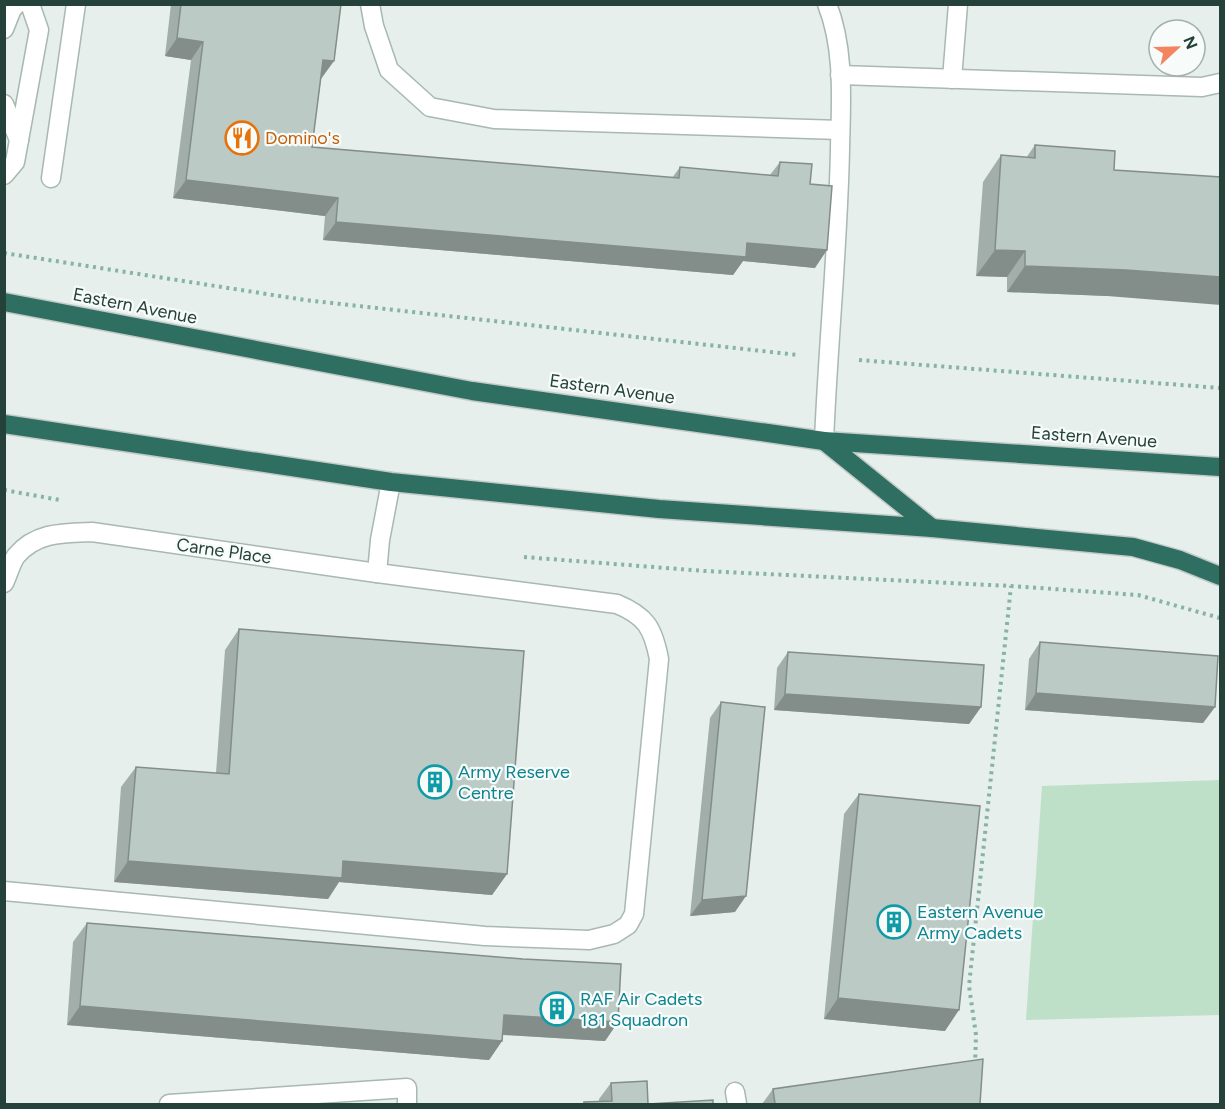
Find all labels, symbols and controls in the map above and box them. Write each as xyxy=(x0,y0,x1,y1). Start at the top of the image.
north arrow xyxy=(1147,18,1207,78)
text: N xyxy=(1179,33,1202,52)
restaurant icon: Domino's xyxy=(224,120,260,156)
place label: Domino's xyxy=(265,127,340,149)
street label: Eastern Avenue xyxy=(71,283,199,329)
street label: Eastern Avenue xyxy=(548,369,676,409)
street label: Eastern Avenue xyxy=(1030,422,1158,452)
street label: Carne Place xyxy=(175,533,273,569)
place label: Army Reserve Centre xyxy=(458,761,570,804)
building icon: Army Reserve Centre xyxy=(417,764,453,800)
place label: Eastern Avenue Army Cadets xyxy=(917,901,1043,944)
building icon: Eastern Avenue Army Cadets xyxy=(876,904,912,940)
place label: RAF Air Cadets 181 Squadron xyxy=(580,988,702,1031)
building icon: RAF Air Cadets 181 Squadron xyxy=(539,991,575,1027)

